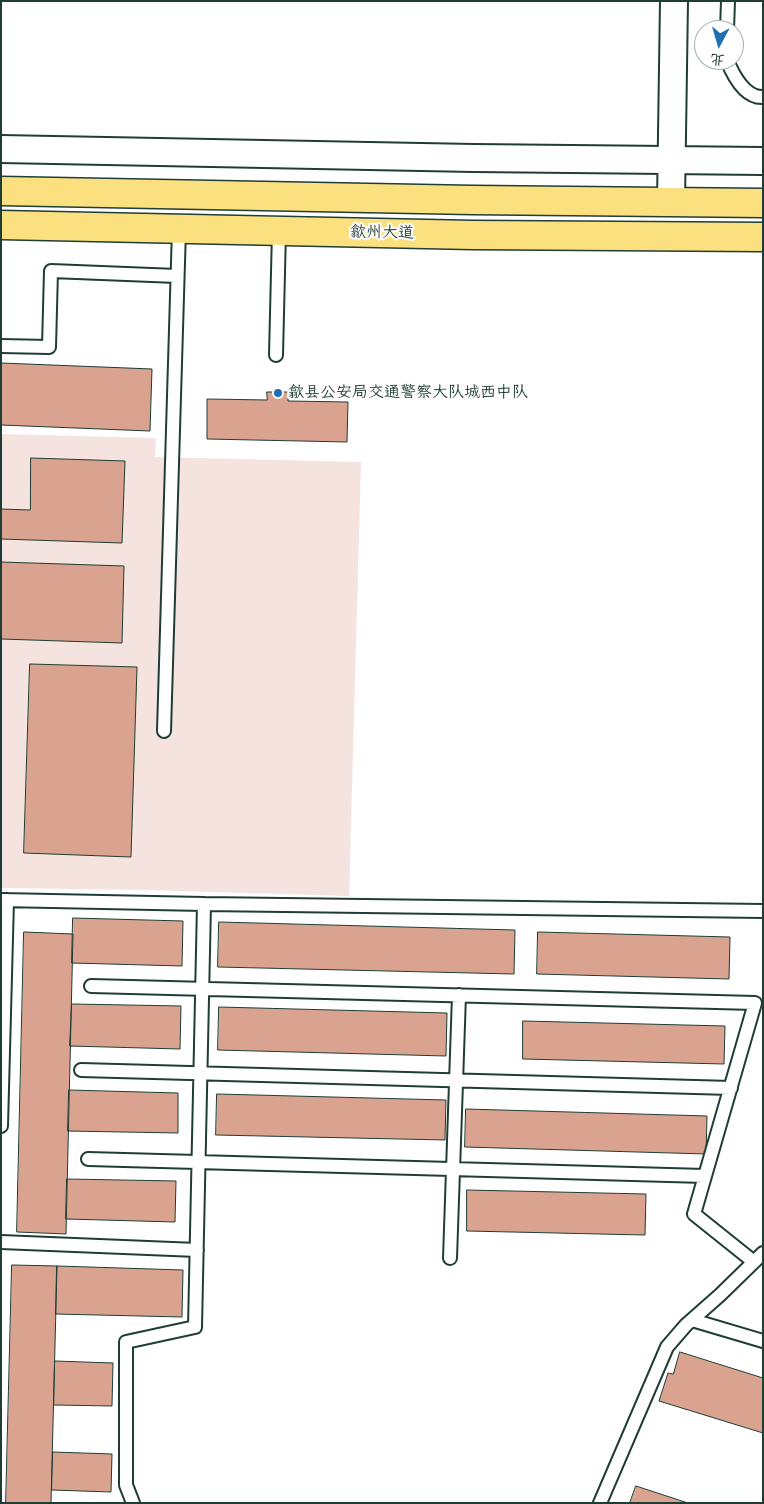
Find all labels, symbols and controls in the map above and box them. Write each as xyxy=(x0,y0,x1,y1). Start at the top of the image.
north arrow xyxy=(694,20,744,70)
text: 北 xyxy=(710,50,725,69)
street label: 歙州大道 xyxy=(350,223,414,243)
place label: 歙县公安局交通警察大队城西中队 xyxy=(288,383,528,403)
marker: 歙县公安局交通警察大队城西中队 xyxy=(272,387,284,399)

